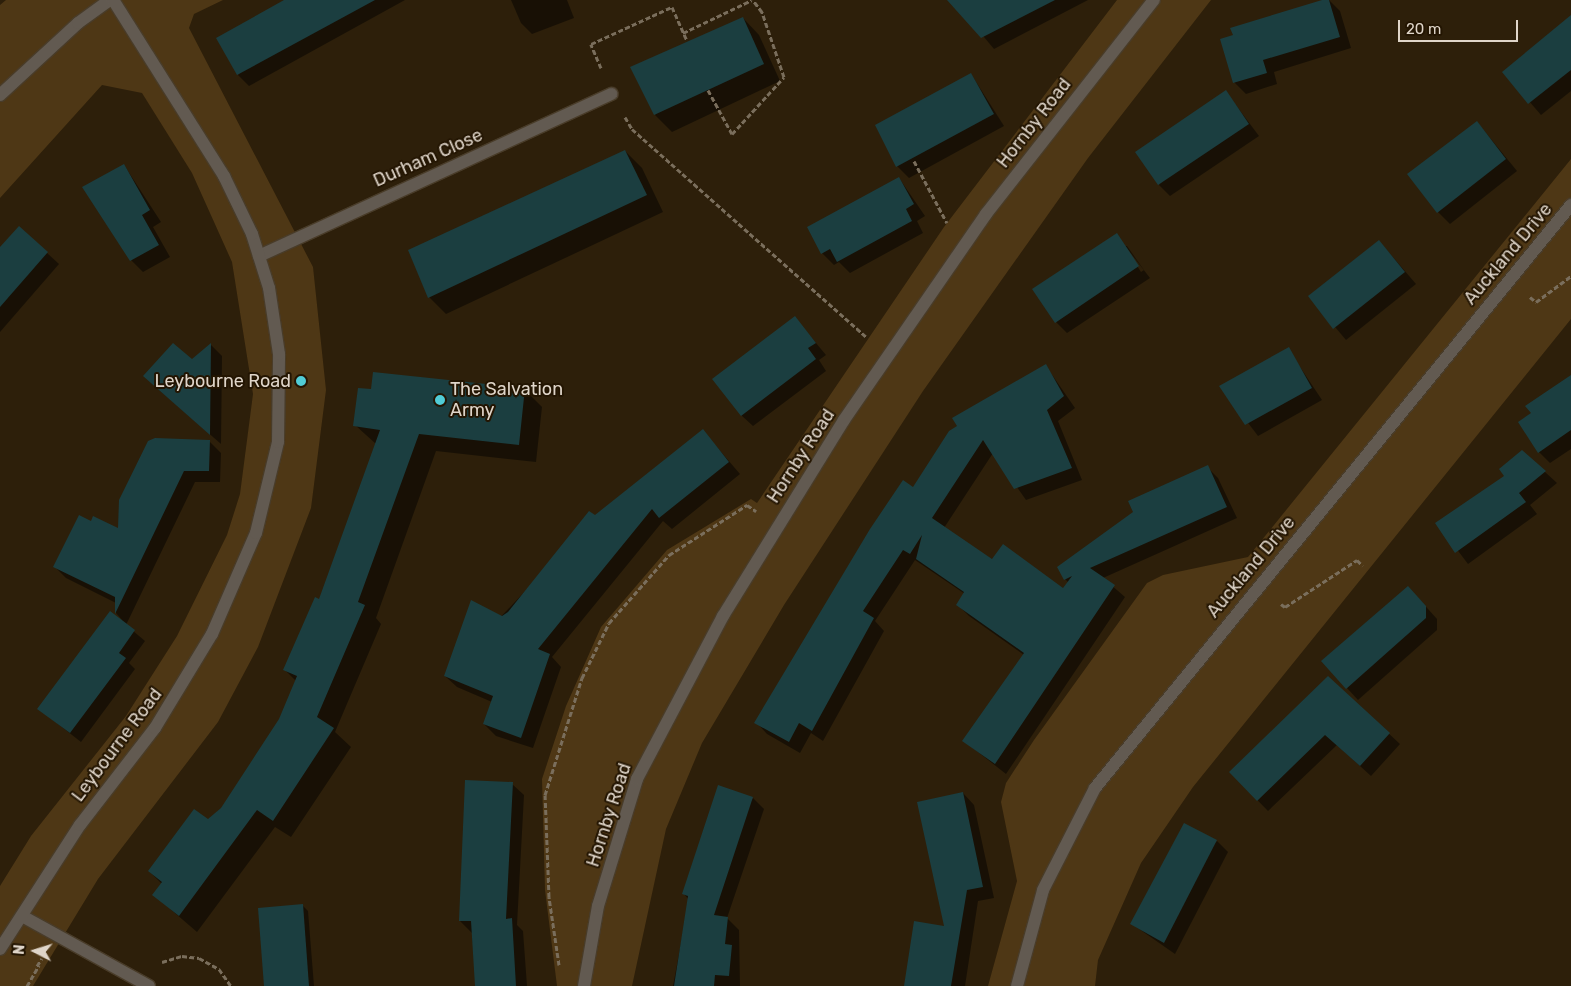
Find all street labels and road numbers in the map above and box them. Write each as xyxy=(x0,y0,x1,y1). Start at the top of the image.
street label: Hornby Road xyxy=(992,74,1076,172)
street label: Durham Close xyxy=(370,124,486,192)
street label: Auckland Drive xyxy=(1459,199,1557,309)
street label: Hornby Road xyxy=(762,405,840,507)
street label: Auckland Drive xyxy=(1202,512,1300,622)
street label: Leybourne Road xyxy=(67,684,167,806)
street label: Hornby Road xyxy=(582,760,636,870)

